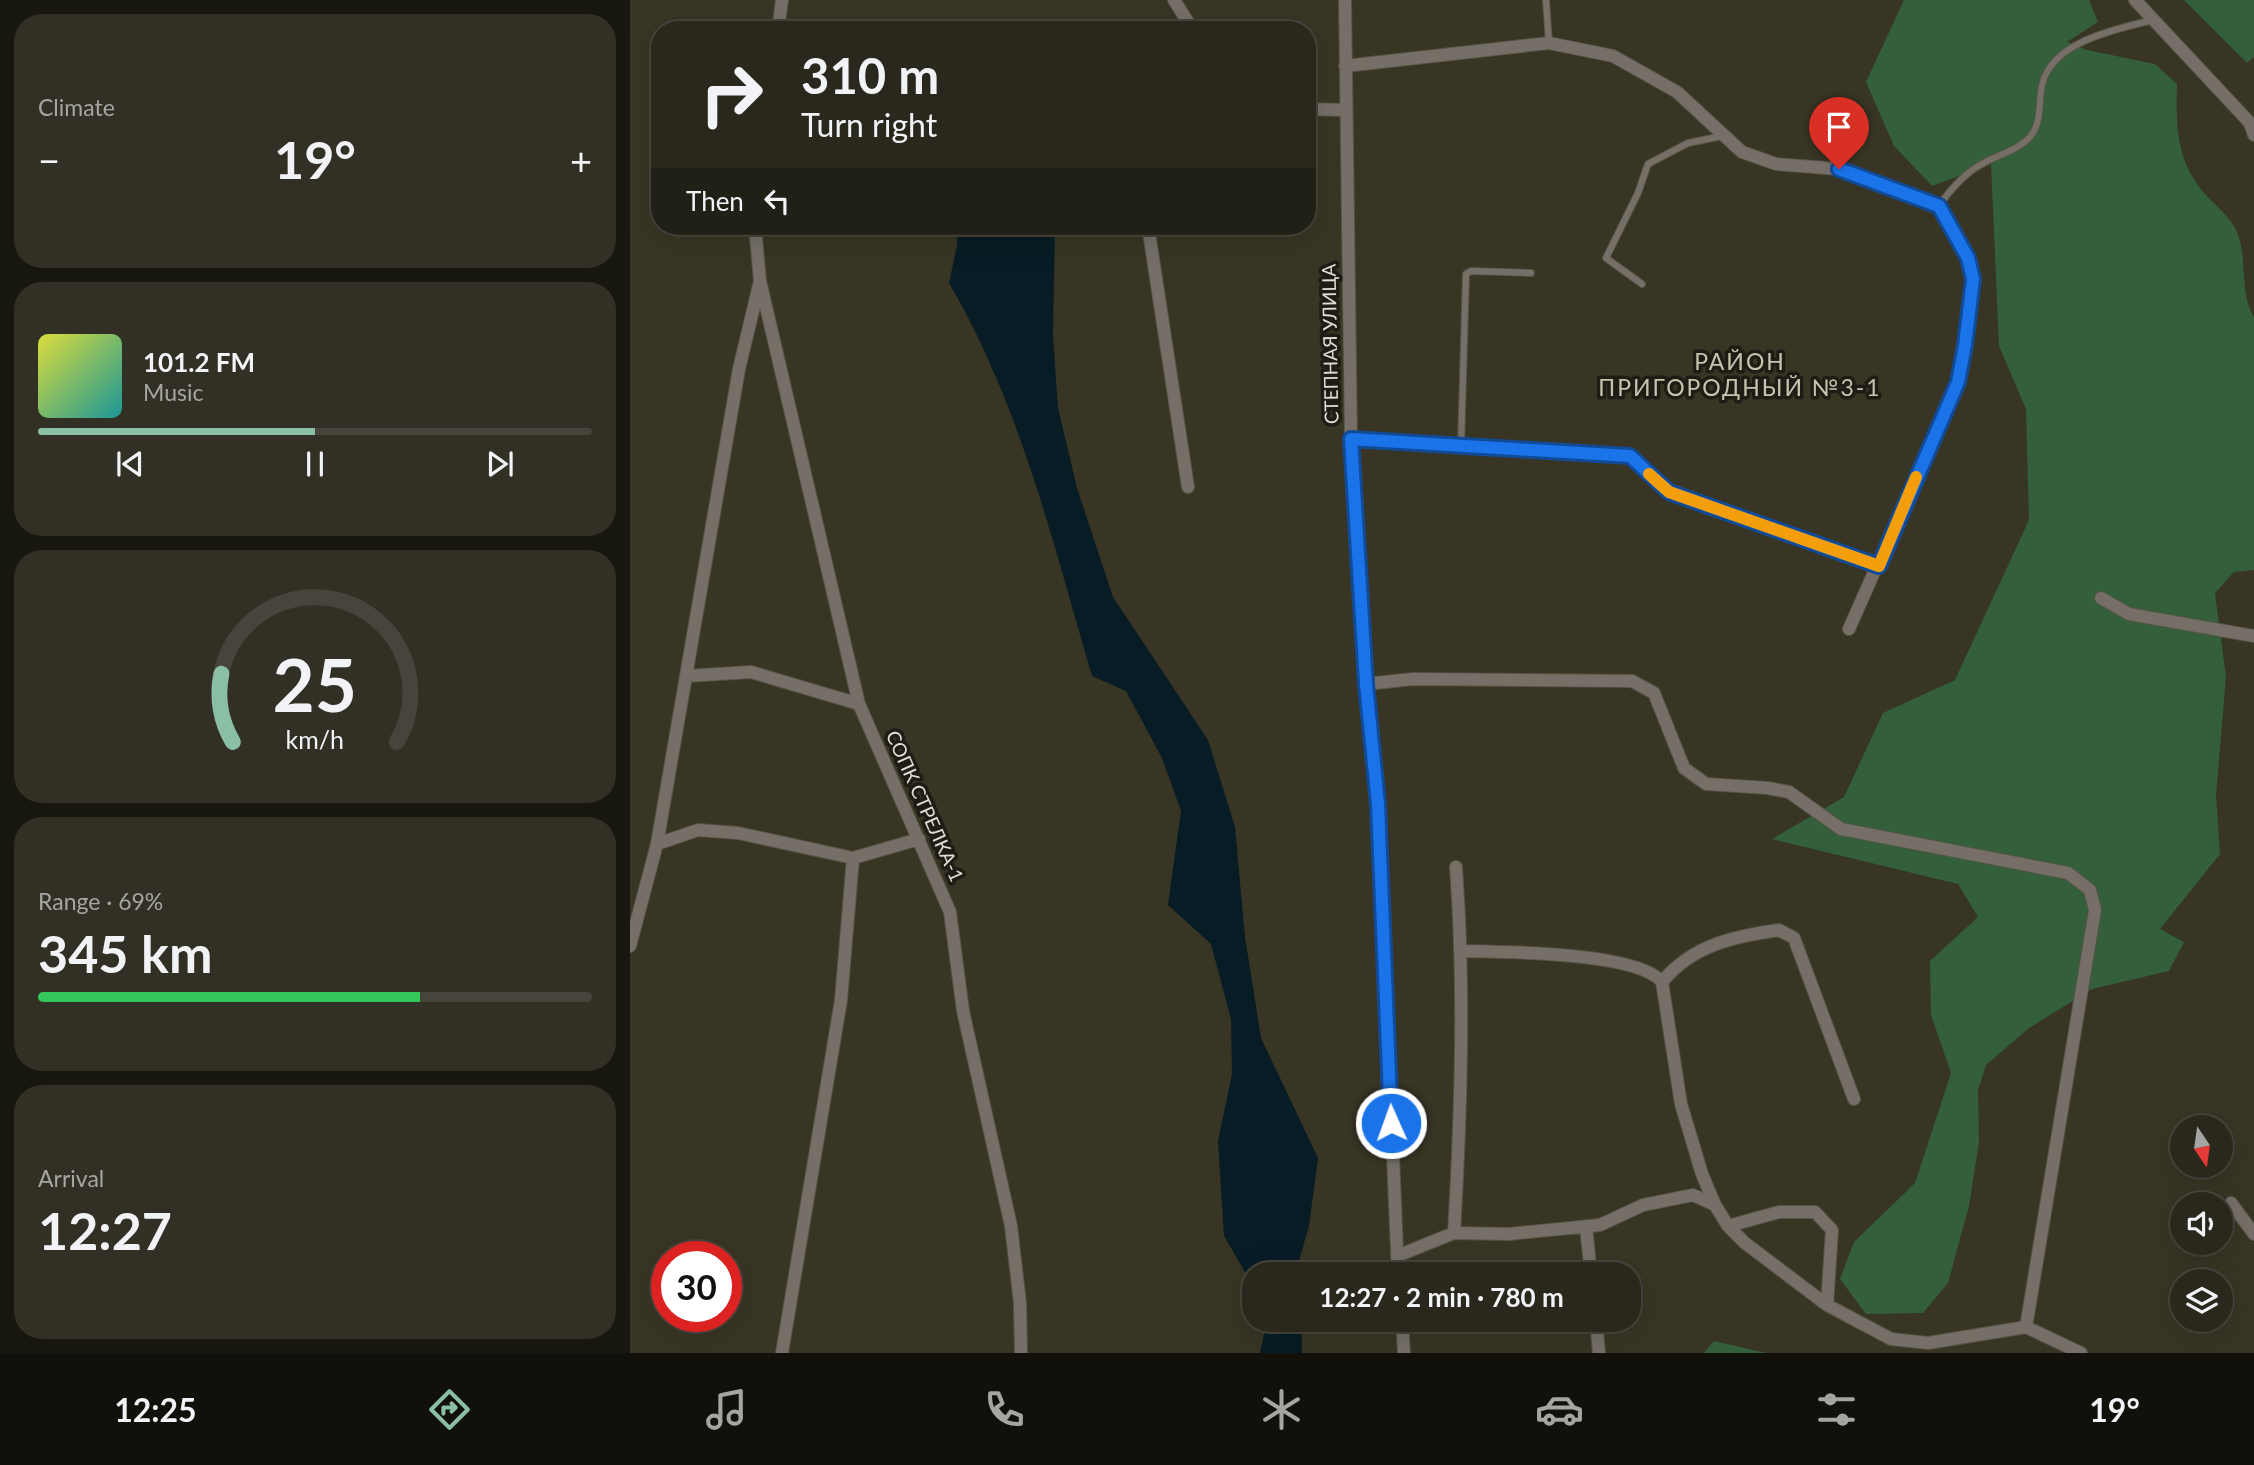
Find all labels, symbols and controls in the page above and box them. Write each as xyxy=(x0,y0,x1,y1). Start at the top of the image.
text: 310 m xyxy=(801,46,939,104)
icon: right xyxy=(686,49,777,140)
text: Climate xyxy=(38,93,115,121)
pin xyxy=(1809,97,1869,169)
text: Turn right xyxy=(801,105,937,144)
icon: arrive xyxy=(1820,108,1858,146)
text: 19° xyxy=(274,128,356,190)
text: − xyxy=(38,137,60,183)
text: + xyxy=(570,137,592,183)
icon: left xyxy=(758,182,796,220)
text: Then xyxy=(686,185,744,217)
street label: СТЕПНАЯ УЛИЦА xyxy=(1317,263,1342,424)
text: 101.2 FM xyxy=(143,346,255,378)
district label: РАЙОН ПРИГОРОДНЫЙ №3-1 xyxy=(1598,347,1882,401)
text: Music xyxy=(143,378,203,406)
icon: previous xyxy=(111,445,149,483)
icon: pause xyxy=(296,445,334,483)
icon: next xyxy=(481,445,519,483)
text: 25 xyxy=(273,641,357,729)
text: km/h xyxy=(286,724,344,754)
street label: СОПК СТРЕЛКА-1 xyxy=(882,727,969,885)
text: Range · 69% xyxy=(38,887,163,915)
text: 345 km xyxy=(38,922,212,984)
position arrow xyxy=(1354,1086,1428,1160)
north arrow xyxy=(2170,1115,2233,1178)
map controls xyxy=(2170,1115,2233,1332)
text: Arrival xyxy=(38,1164,104,1192)
button: sound xyxy=(2170,1192,2233,1255)
text: 12:27 xyxy=(38,1199,172,1261)
speed limit sign: 30 xyxy=(651,1241,742,1332)
button: layers xyxy=(2170,1269,2233,1332)
text: 12:27 · 2 min · 780 m xyxy=(1319,1281,1564,1313)
icon: directions xyxy=(425,1385,474,1434)
icon: music xyxy=(702,1385,751,1434)
icon: phone xyxy=(980,1385,1029,1434)
icon: climate xyxy=(1257,1385,1306,1434)
icon: car xyxy=(1535,1385,1584,1434)
icon: filters xyxy=(1812,1385,1861,1434)
text: 12:25 xyxy=(114,1390,197,1429)
text: 19° xyxy=(2089,1390,2140,1429)

